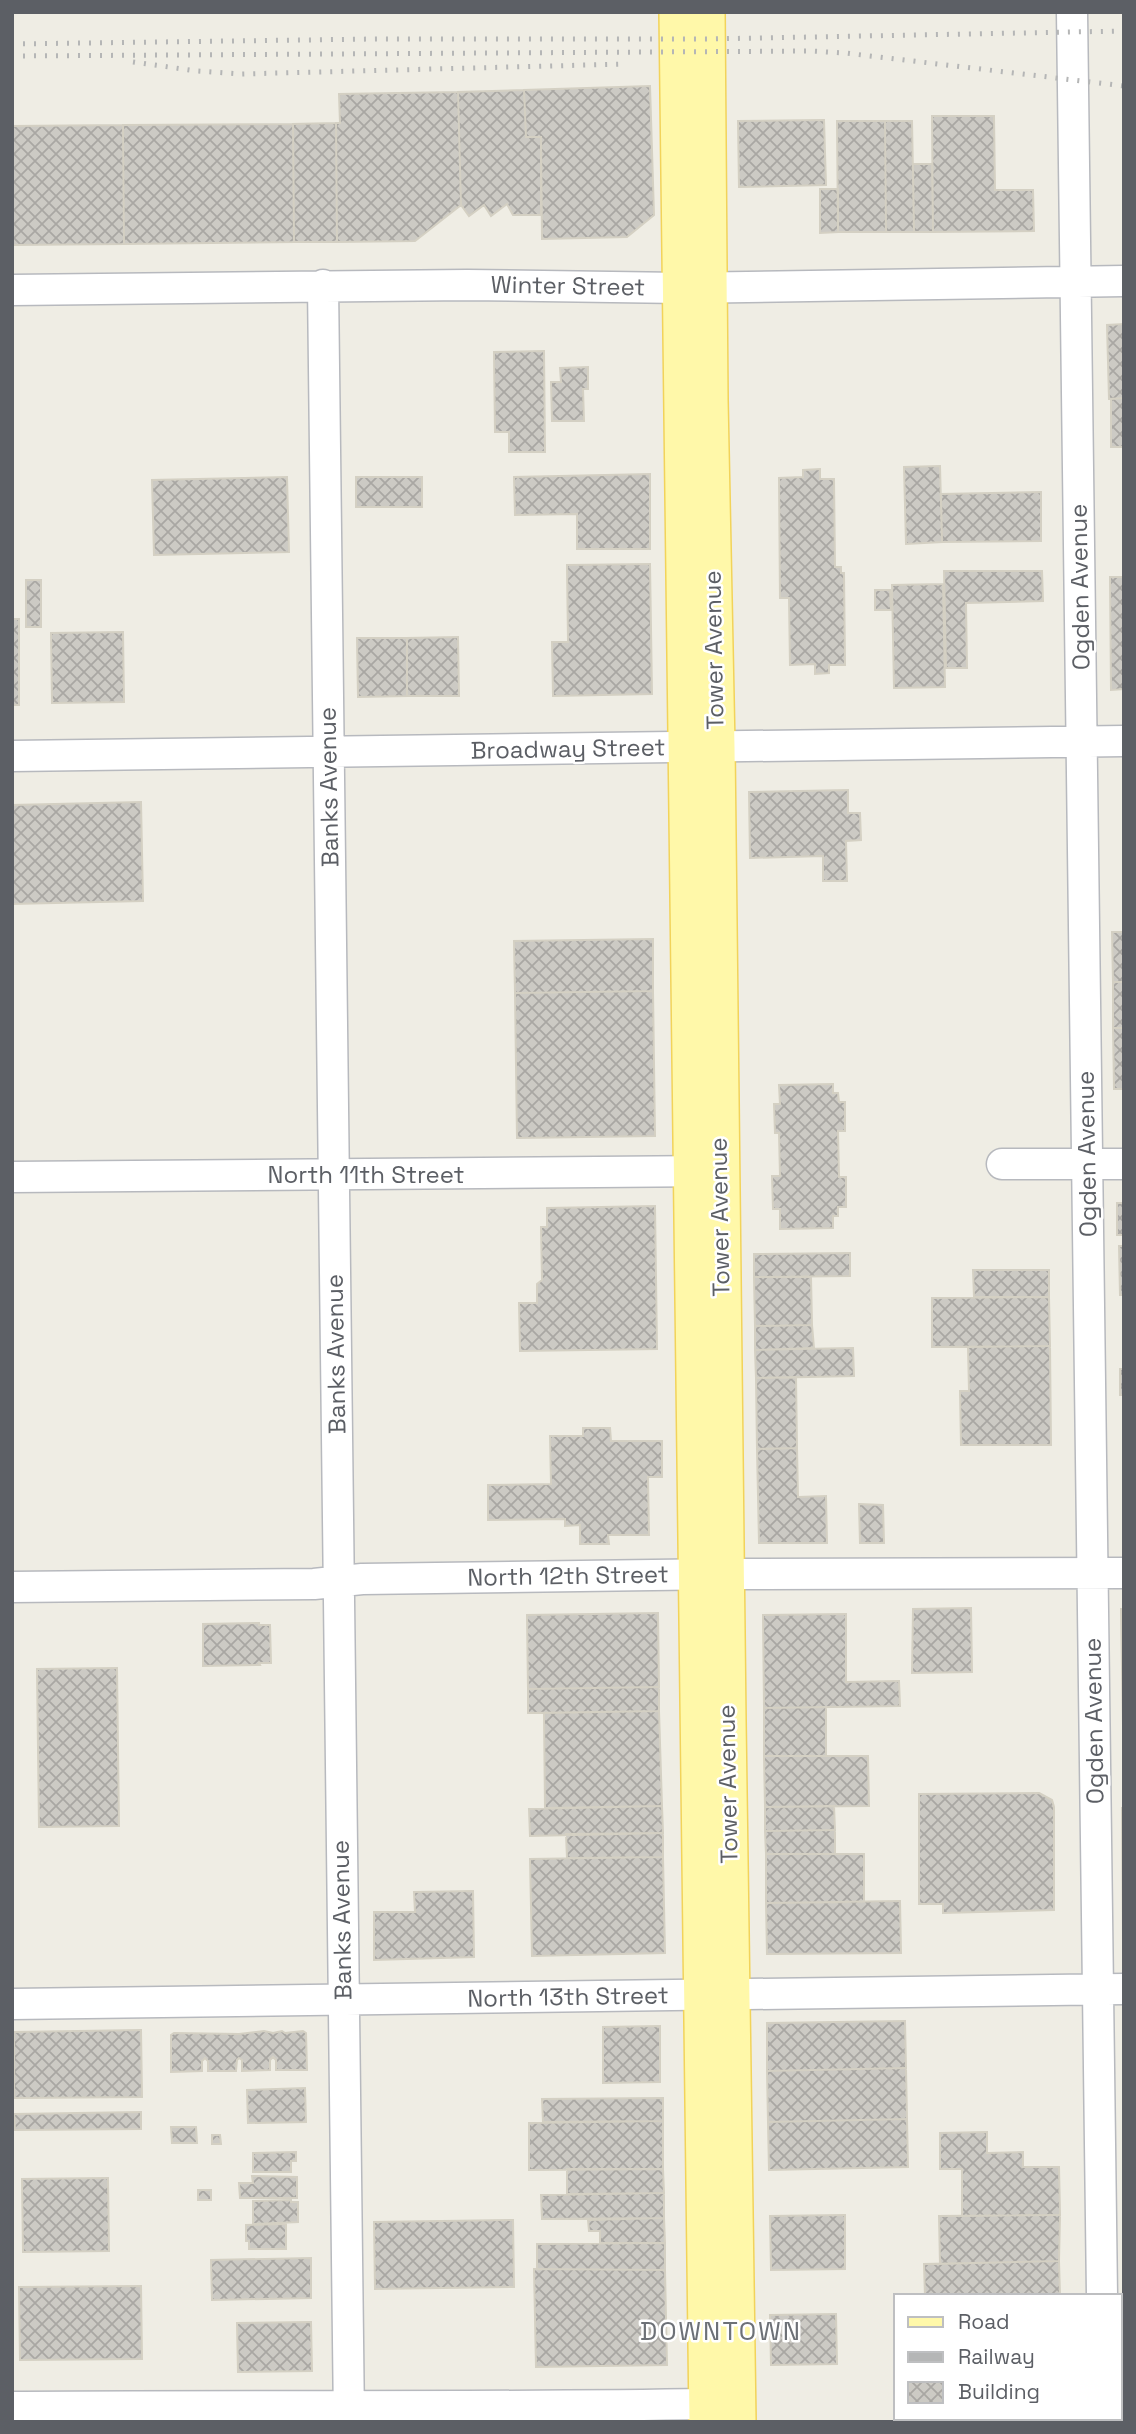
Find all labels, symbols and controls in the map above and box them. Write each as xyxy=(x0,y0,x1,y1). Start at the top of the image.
street label: Winter Street xyxy=(490,269,646,302)
street label: Ogden Avenue xyxy=(1063,504,1096,670)
street label: Tower Avenue xyxy=(697,570,730,730)
street label: Banks Avenue xyxy=(312,707,345,867)
street label: Broadway Street xyxy=(470,731,666,766)
street label: Ogden Avenue xyxy=(1070,1071,1103,1237)
street label: Tower Avenue xyxy=(703,1137,736,1297)
street label: North 11th Street xyxy=(267,1159,465,1190)
street label: Banks Avenue xyxy=(319,1274,352,1434)
street label: North 12th Street xyxy=(467,1558,669,1593)
street label: Ogden Avenue xyxy=(1077,1638,1110,1804)
street label: Tower Avenue xyxy=(711,1704,744,1864)
street label: Banks Avenue xyxy=(325,1840,358,2000)
street label: North 13th Street xyxy=(467,1979,669,2014)
legend xyxy=(894,2294,1122,2420)
text: Road xyxy=(958,2308,1010,2335)
district label: DOWNTOWN xyxy=(640,2314,802,2348)
text: Railway xyxy=(958,2343,1035,2370)
text: Building xyxy=(958,2378,1040,2405)

